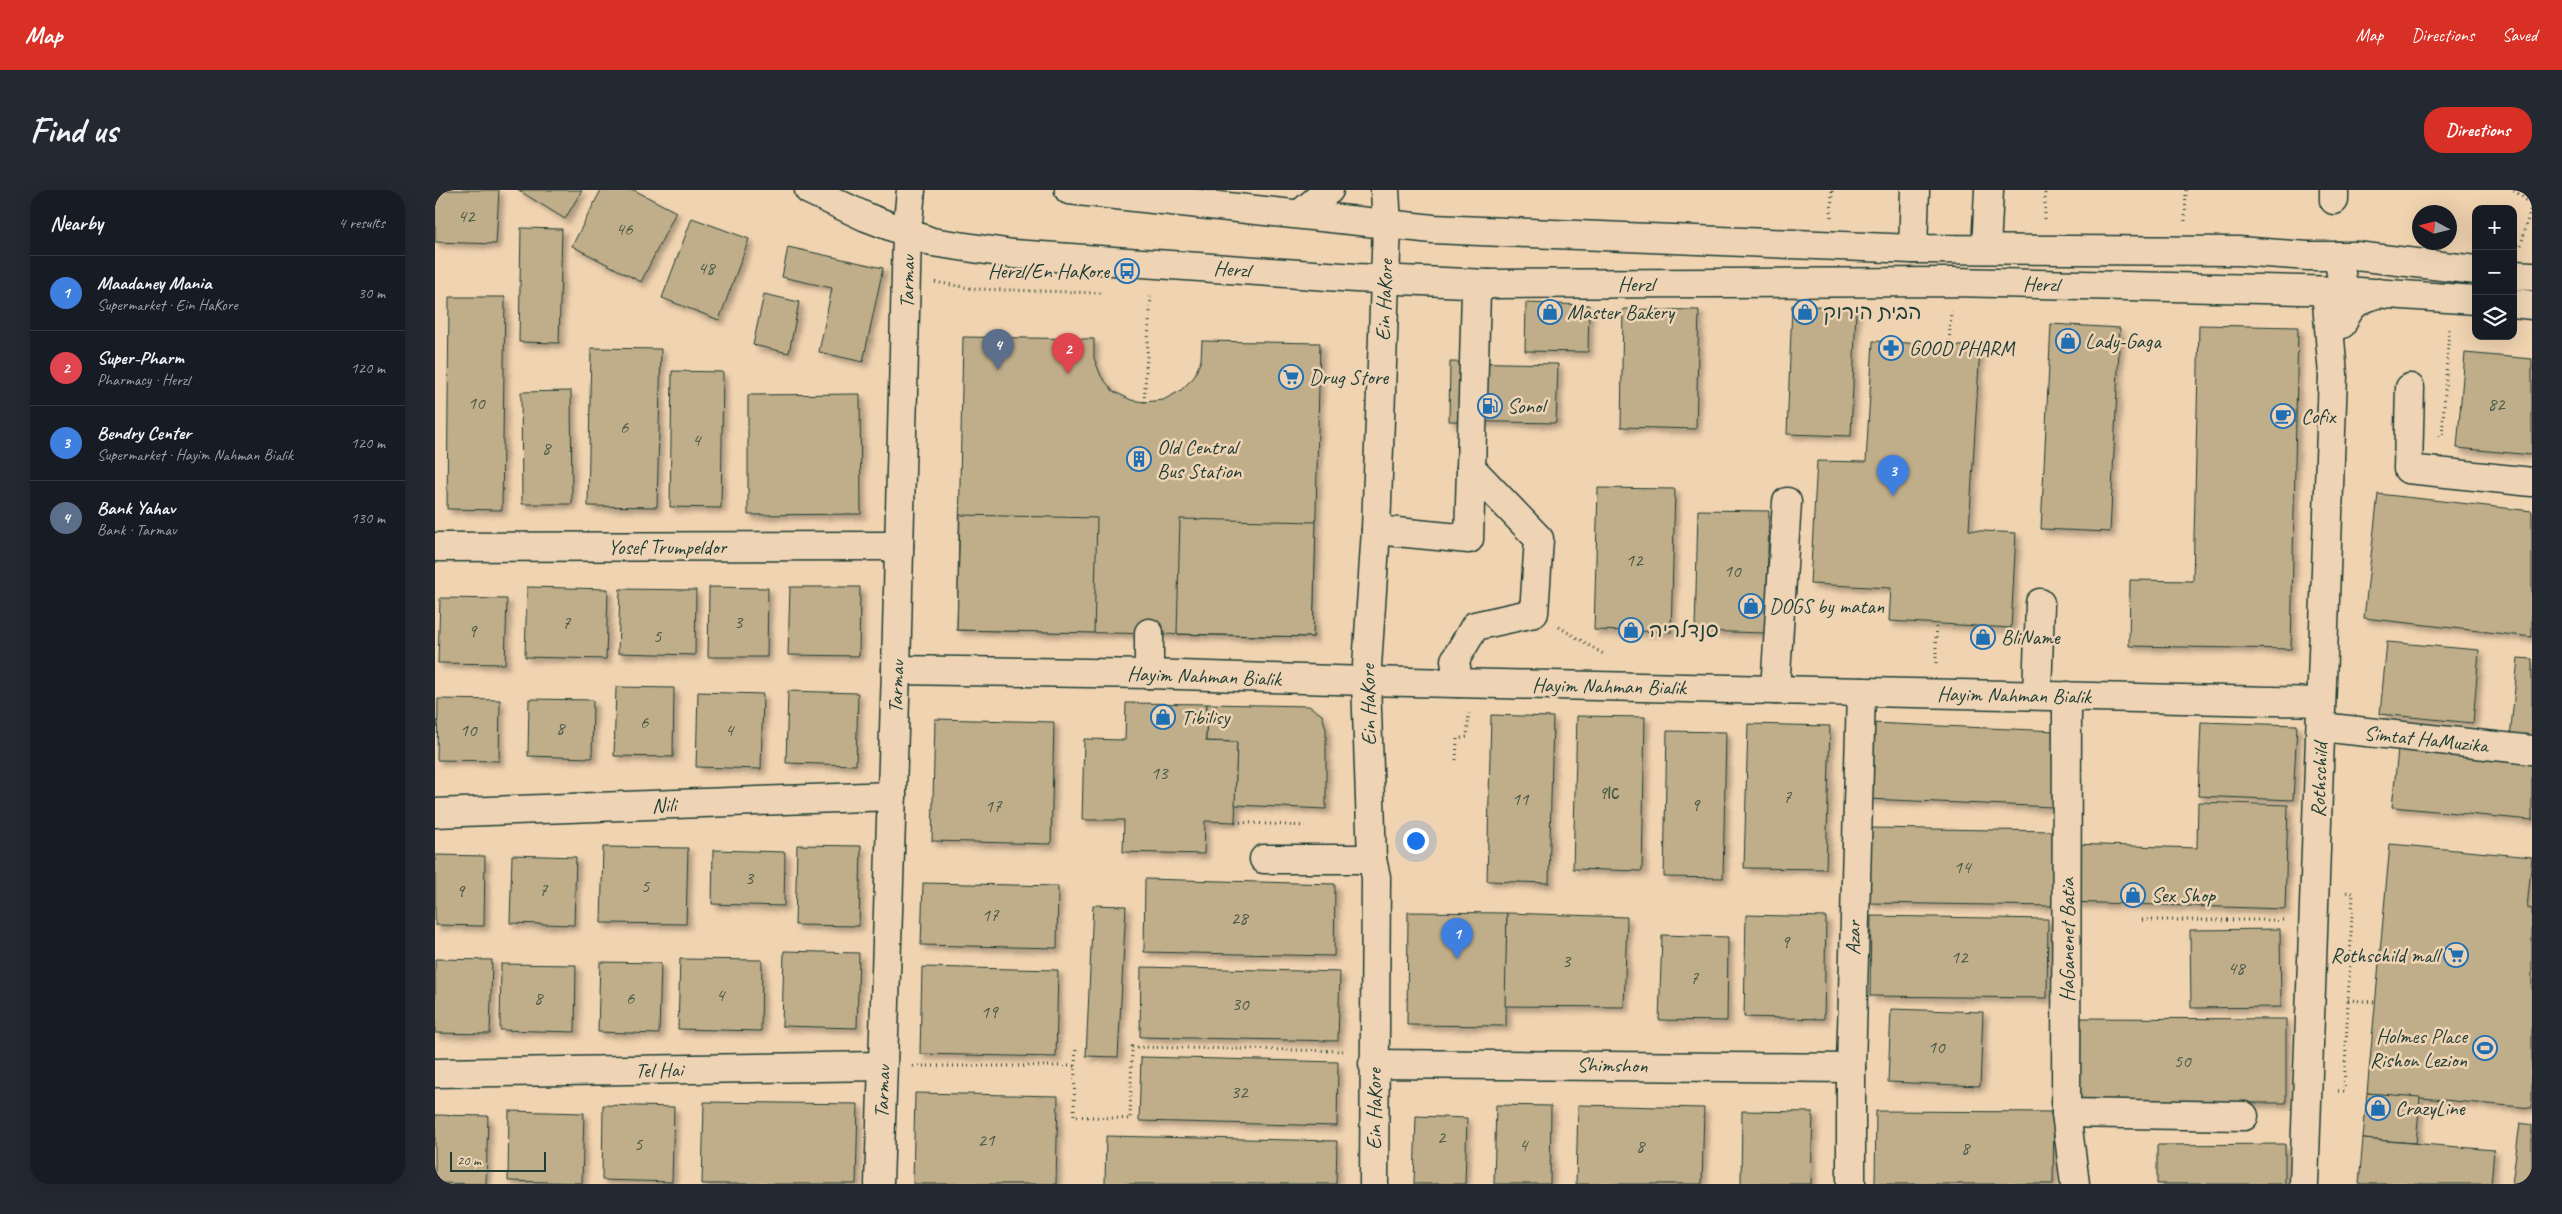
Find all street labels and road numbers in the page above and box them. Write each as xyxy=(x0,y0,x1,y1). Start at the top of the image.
street label: Tarmav xyxy=(894,253,920,309)
street label: Herzl xyxy=(1213,255,1254,283)
street label: Ein HaKore xyxy=(1370,257,1398,341)
street label: Herzl xyxy=(1618,271,1658,297)
street label: Herzl xyxy=(2023,271,2063,297)
street label: Yosef Trumpeldor xyxy=(608,534,728,560)
street label: Tarmav xyxy=(882,658,910,714)
street label: Hayim Nahman Bialik xyxy=(1127,660,1284,692)
street label: Ein HaKore xyxy=(1354,662,1382,746)
street label: Hayim Nahman Bialik xyxy=(1532,672,1688,700)
street label: Hayim Nahman Bialik xyxy=(1937,681,2093,709)
street label: Simtat HaMuzika xyxy=(2363,720,2492,759)
street label: Rothschild xyxy=(2305,738,2333,818)
street label: Nili xyxy=(651,791,680,818)
street label: HaGanenet Batia xyxy=(2054,876,2080,1002)
street label: Azar xyxy=(1840,919,1866,955)
street label: Shimshon xyxy=(1576,1051,1648,1079)
street label: Tel Hai xyxy=(635,1057,686,1083)
street label: Tarmav xyxy=(868,1063,896,1119)
street label: Ein HaKore xyxy=(1361,1066,1387,1150)

